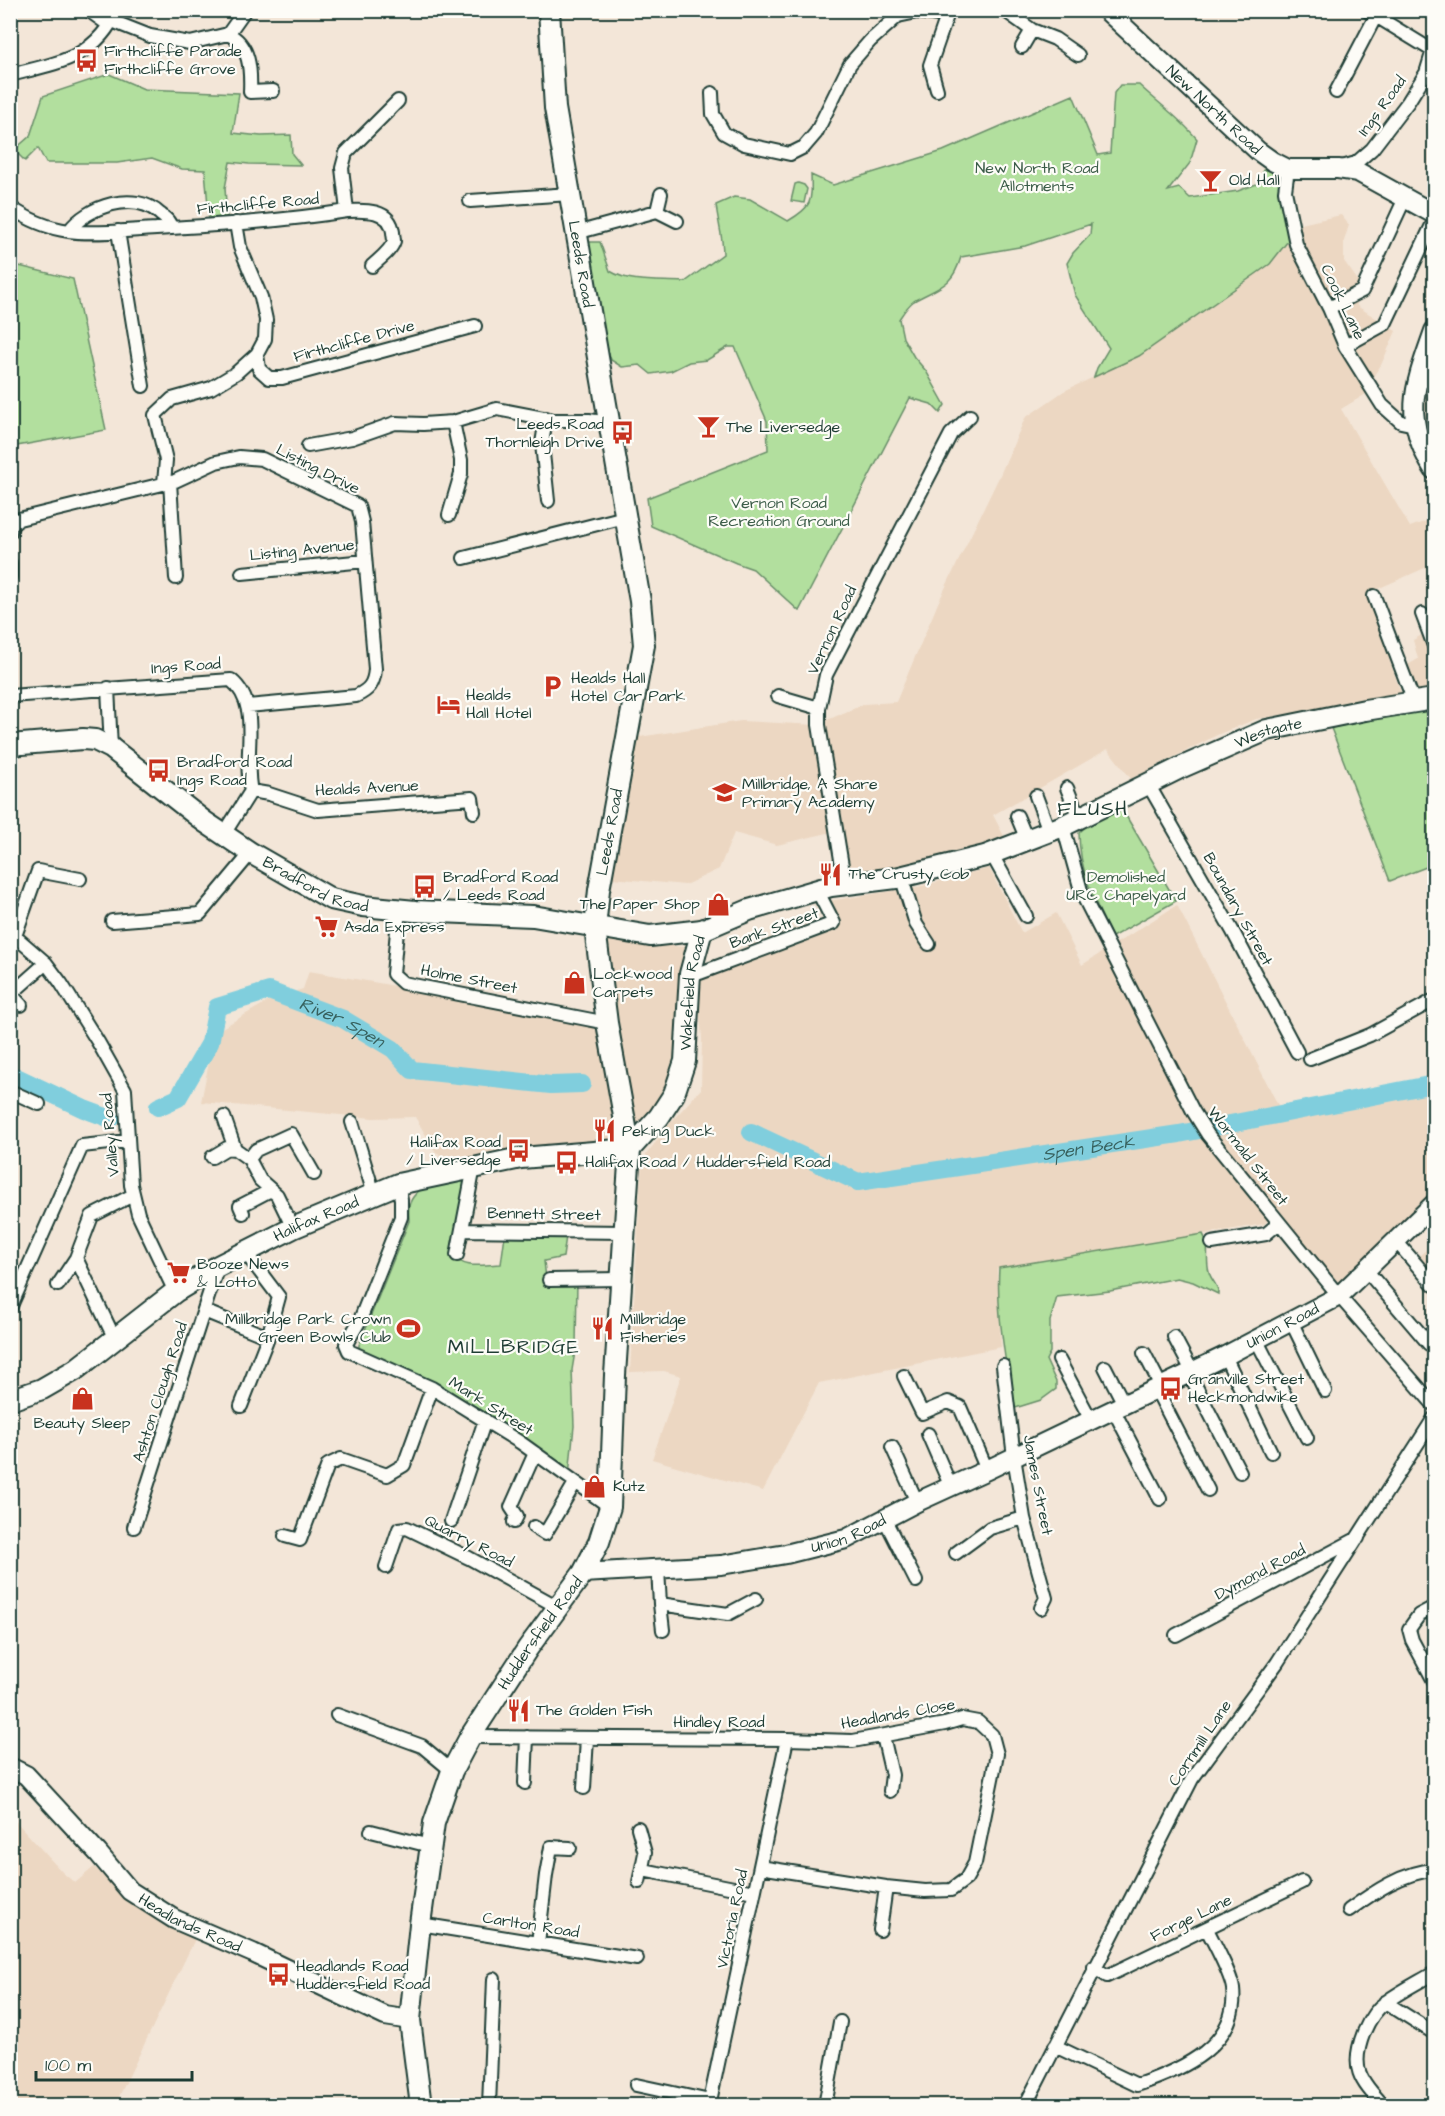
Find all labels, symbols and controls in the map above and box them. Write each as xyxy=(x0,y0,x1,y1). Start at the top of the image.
place label: Firthcliffe Parade Firthcliffe Grove xyxy=(104,40,242,80)
bus stop icon: Firthcliffe Parade Firthcliffe Grove xyxy=(73,47,99,73)
street label: New North Road xyxy=(1161,60,1267,160)
street label: Ings Road xyxy=(1353,71,1412,141)
park label: New North Road Allotments xyxy=(975,157,1099,197)
bar icon: Old Hall xyxy=(1198,167,1224,193)
place label: Old Hall xyxy=(1229,169,1280,191)
street label: Firthcliffe Road xyxy=(196,188,320,220)
street label: Leeds Road xyxy=(563,219,599,309)
street label: Cook Lane xyxy=(1315,261,1371,344)
street label: Firthcliffe Drive xyxy=(291,314,417,368)
place label: Leeds Road Thornleigh Drive xyxy=(486,413,604,454)
bar icon: The Liversedge xyxy=(695,414,721,440)
place label: The Liversedge xyxy=(726,416,840,439)
bus stop icon: Leeds Road Thornleigh Drive xyxy=(609,420,635,446)
street label: Listing Drive xyxy=(272,438,364,501)
park label: Vernon Road Recreation Ground xyxy=(708,492,850,532)
street label: Listing Avenue xyxy=(249,534,356,567)
street label: Vernon Road xyxy=(802,582,862,678)
street label: Ings Road xyxy=(150,653,222,680)
place label: Healds Hall Hotel Car Park xyxy=(571,667,686,707)
parking icon: Healds Hall Hotel Car Park xyxy=(540,674,566,700)
place label: Healds Hall Hotel xyxy=(466,684,532,724)
hotel icon: Healds Hall Hotel xyxy=(435,691,461,717)
street label: Westgate xyxy=(1231,712,1304,754)
place label: Bradford Road Ings Road xyxy=(177,751,292,792)
bus stop icon: Bradford Road Ings Road xyxy=(146,758,172,784)
place label: Millbridge, A Share Primary Academy xyxy=(742,773,878,814)
street label: Healds Avenue xyxy=(315,774,420,802)
school or university icon: Millbridge, A Share Primary Academy xyxy=(711,780,737,806)
street label: Leeds Road xyxy=(591,787,628,877)
district label: FLUSH xyxy=(1057,795,1129,823)
street label: Boundary Street xyxy=(1197,848,1278,970)
street label: Bradford Road xyxy=(259,851,369,917)
restaurant icon: The Crusty Cob xyxy=(818,861,844,887)
place label: The Crusty Cob xyxy=(849,863,969,886)
place label: Bradford Road / Leeds Road xyxy=(443,866,558,906)
park label: Demolished URC Chapelyard xyxy=(1066,866,1186,907)
bus stop icon: Bradford Road / Leeds Road xyxy=(412,873,438,899)
shop icon: The Paper Shop xyxy=(705,891,731,917)
place label: The Paper Shop xyxy=(580,893,700,915)
street label: Bank Street xyxy=(726,902,822,954)
supermarket icon: Asda Express xyxy=(313,914,339,940)
place label: Asda Express xyxy=(344,916,444,938)
street label: Wakefield Road xyxy=(675,933,711,1051)
street label: Holme Street xyxy=(419,959,520,999)
place label: Lockwood Carpets xyxy=(593,963,672,1003)
shop icon: Lockwood Carpets xyxy=(562,970,588,996)
water label: River Spen xyxy=(296,991,391,1055)
street label: Valley Road xyxy=(95,1092,126,1178)
street label: Wormald Street xyxy=(1202,1102,1294,1210)
restaurant icon: Peking Duck xyxy=(591,1118,617,1144)
place label: Peking Duck xyxy=(622,1120,714,1143)
water label: Spen Beck xyxy=(1041,1128,1137,1167)
place label: Halifax Road / Liversedge xyxy=(406,1131,501,1172)
bus stop icon: Halifax Road / Liversedge xyxy=(506,1138,532,1164)
bus stop icon: Halifax Road / Huddersfield Road xyxy=(554,1149,580,1175)
place label: Halifax Road / Huddersfield Road xyxy=(585,1151,830,1173)
street label: Halifax Road xyxy=(270,1191,362,1247)
street label: Bennett Street xyxy=(487,1202,601,1226)
place label: Booze News & Lotto xyxy=(197,1253,289,1293)
supermarket icon: Booze News & Lotto xyxy=(166,1260,192,1286)
street label: Union Road xyxy=(1242,1297,1323,1354)
place label: Millbridge Park Crown Green Bowls Club xyxy=(225,1308,391,1348)
place label: Millbridge Fisheries xyxy=(620,1308,686,1348)
sports icon: Millbridge Park Crown Green Bowls Club xyxy=(396,1315,422,1341)
restaurant icon: Millbridge Fisheries xyxy=(589,1315,615,1341)
street label: Ashton Clough Road xyxy=(127,1319,194,1465)
district label: MILLBRIDGE xyxy=(448,1333,580,1361)
place label: Granville Street Heckmondwike xyxy=(1188,1368,1305,1408)
street label: Mark Street xyxy=(445,1371,538,1441)
bus stop icon: Granville Street Heckmondwike xyxy=(1157,1375,1183,1401)
shop icon: Beauty Sleep xyxy=(69,1385,95,1411)
place label: Beauty Sleep xyxy=(34,1412,131,1435)
street label: James Street xyxy=(1018,1433,1059,1537)
shop icon: Kutz xyxy=(582,1473,608,1499)
place label: Kutz xyxy=(613,1475,645,1497)
street label: Quarry Road xyxy=(420,1509,517,1574)
street label: Union Road xyxy=(809,1509,890,1558)
street label: Dymond Road xyxy=(1211,1539,1310,1606)
street label: Huddersfield Road xyxy=(493,1572,588,1694)
street label: Headlands Close xyxy=(839,1693,957,1735)
street label: Cornmill Lane xyxy=(1163,1695,1237,1790)
restaurant icon: The Golden Fish xyxy=(505,1697,531,1723)
place label: The Golden Fish xyxy=(536,1699,652,1721)
street label: Hindley Road xyxy=(673,1711,765,1734)
street label: Victoria Road xyxy=(711,1868,753,1970)
street label: Headlands Road xyxy=(134,1888,245,1958)
street label: Forge Lane xyxy=(1147,1889,1236,1948)
street label: Carlton Road xyxy=(481,1907,581,1943)
place label: Headlands Road Huddersfield Road xyxy=(296,1955,430,1995)
bus stop icon: Headlands Road Huddersfield Road xyxy=(265,1962,291,1988)
scale bar xyxy=(36,2044,192,2082)
text: 100 m xyxy=(45,2053,91,2078)

